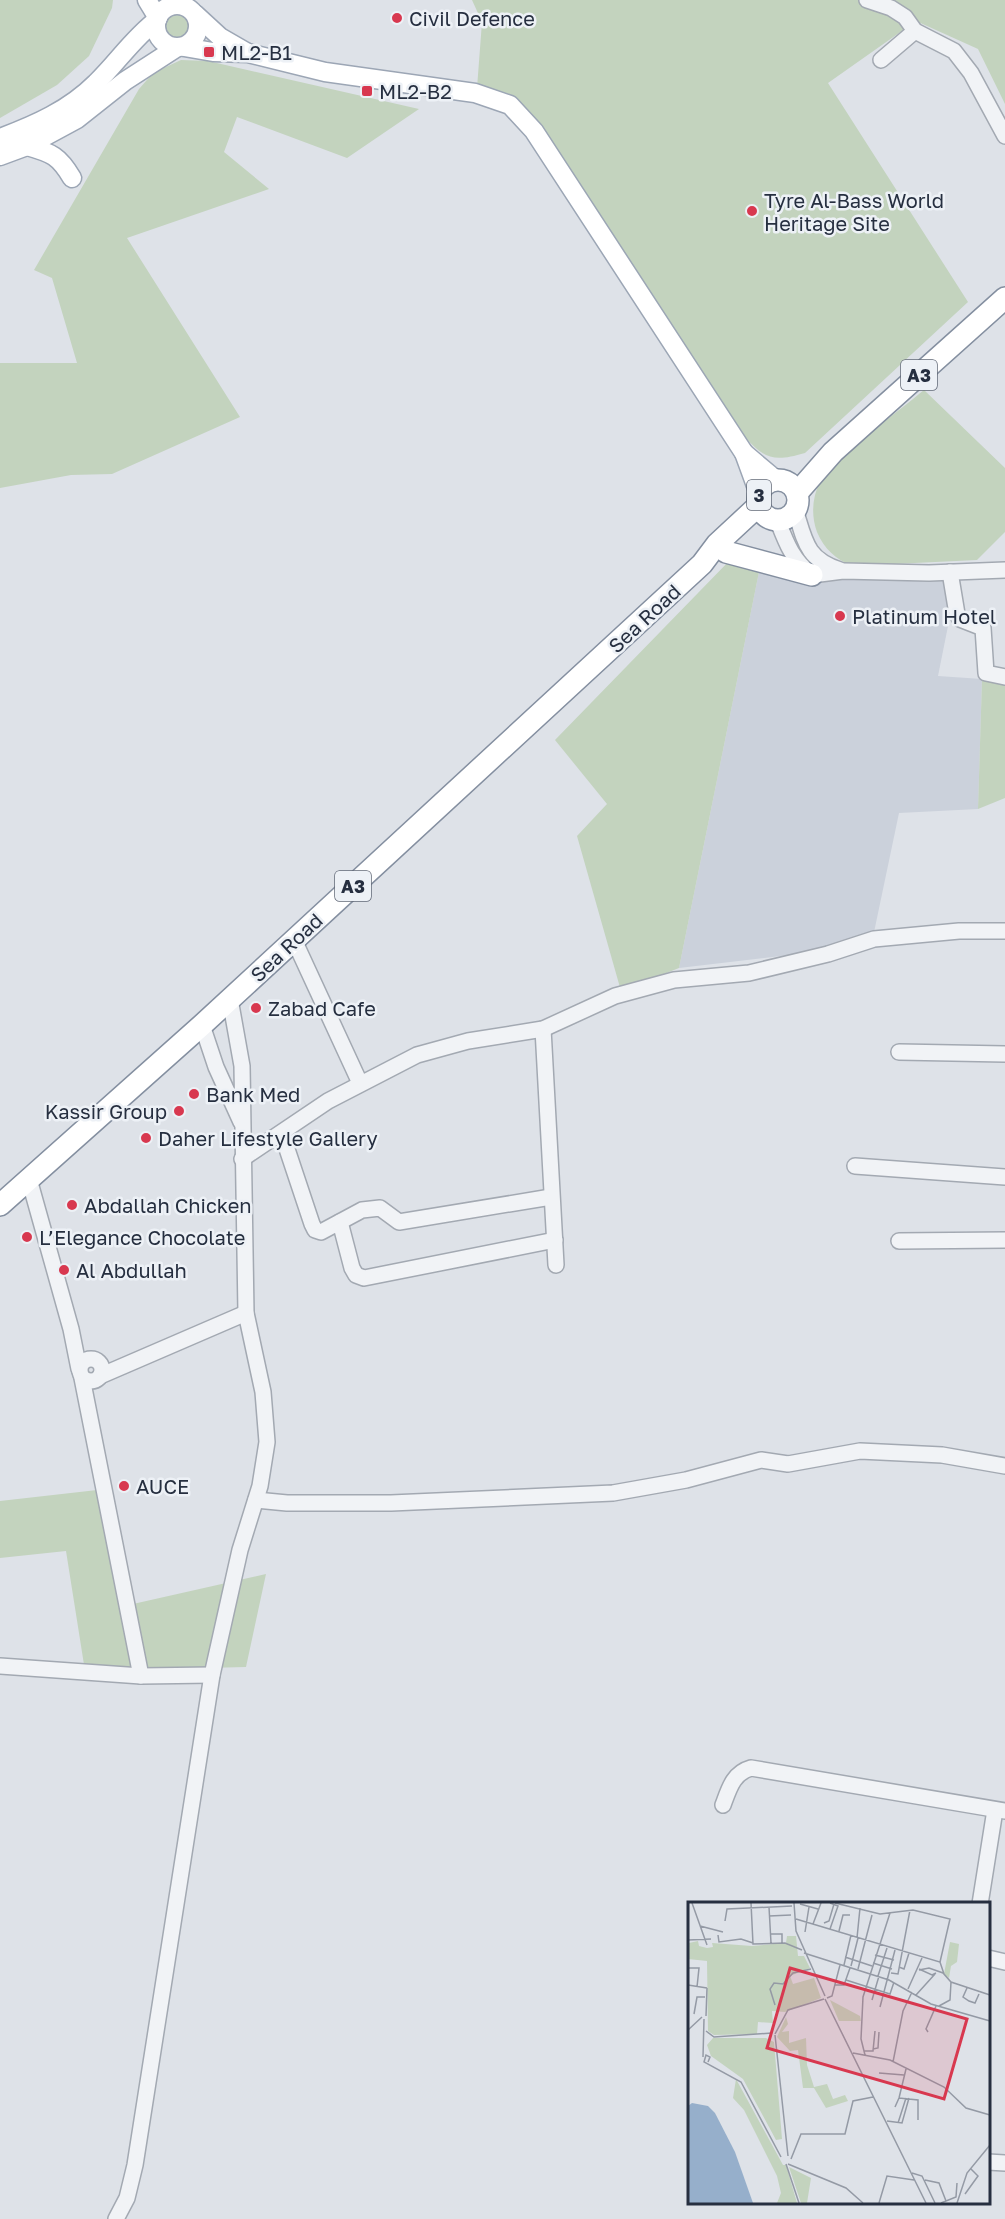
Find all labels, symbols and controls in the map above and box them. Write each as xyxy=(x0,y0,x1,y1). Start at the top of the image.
place label: Civil Defence xyxy=(409,6,535,30)
marker: Civil Defence xyxy=(390,11,404,25)
place label: ML2-B1 xyxy=(221,40,292,64)
marker: ML2-B1 xyxy=(202,45,216,59)
place label: ML2-B2 xyxy=(379,79,452,103)
marker: ML2-B2 xyxy=(360,84,374,98)
place label: Tyre Al-Bass World Heritage Site xyxy=(764,188,944,235)
marker: Tyre Al-Bass World Heritage Site xyxy=(745,204,759,218)
road number: A3 xyxy=(901,360,937,390)
road number: 3 xyxy=(747,480,771,510)
street label: Sea Road xyxy=(603,579,685,657)
place label: Platinum Hotel xyxy=(852,604,996,628)
marker: Platinum Hotel xyxy=(833,609,847,623)
road number: A3 xyxy=(335,871,371,901)
street label: Sea Road xyxy=(245,908,327,986)
place label: Zabad Cafe xyxy=(268,996,376,1020)
marker: Zabad Cafe xyxy=(249,1001,263,1015)
place label: Bank Med xyxy=(206,1082,300,1106)
marker: Bank Med xyxy=(187,1087,201,1101)
place label: Kassir Group xyxy=(45,1099,167,1123)
marker: Kassir Group xyxy=(172,1104,186,1118)
place label: Daher Lifestyle Gallery xyxy=(158,1126,378,1150)
marker: Daher Lifestyle Gallery xyxy=(139,1131,153,1145)
place label: Abdallah Chicken xyxy=(84,1193,252,1217)
marker: Abdallah Chicken xyxy=(65,1198,79,1212)
place label: L’Elegance Chocolate xyxy=(39,1225,245,1249)
marker: L’Elegance Chocolate xyxy=(20,1230,34,1244)
place label: Al Abdullah xyxy=(76,1258,187,1282)
marker: Al Abdullah xyxy=(57,1263,71,1277)
place label: AUCE xyxy=(136,1474,189,1498)
marker: AUCE xyxy=(117,1479,131,1493)
inset map xyxy=(688,1902,990,2204)

